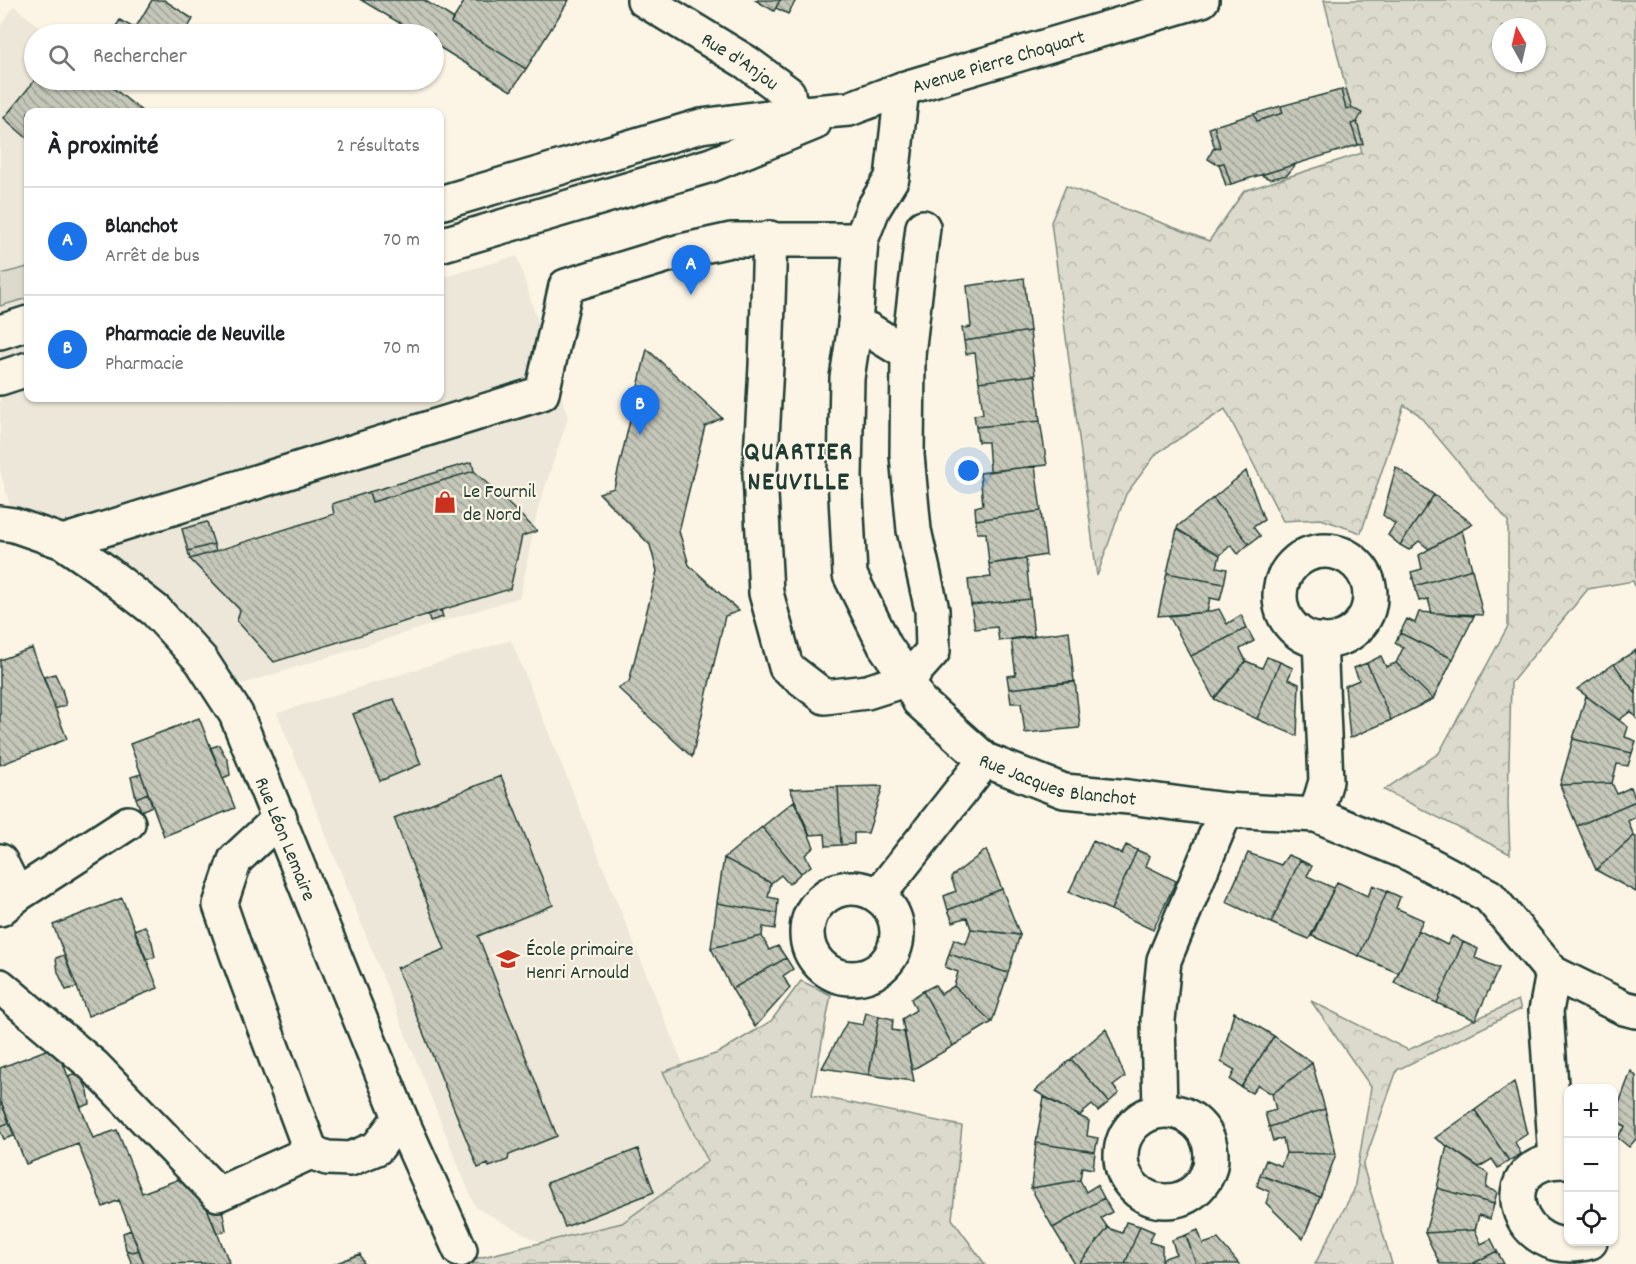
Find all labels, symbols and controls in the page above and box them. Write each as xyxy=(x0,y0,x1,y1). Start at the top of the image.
north arrow xyxy=(1492,18,1546,72)
search box xyxy=(24,24,444,90)
street label: Avenue Pierre Choquart xyxy=(909,25,1089,102)
street label: Rue d'Anjou xyxy=(695,27,784,99)
icon: search xyxy=(45,41,78,74)
text: Rechercher xyxy=(93,42,187,73)
text: À proximité xyxy=(48,129,158,166)
text: 2 résultats xyxy=(336,133,420,161)
text: Blanchot xyxy=(105,212,178,243)
text: A xyxy=(62,227,73,255)
text: 70 m xyxy=(383,227,420,255)
text: Arrêt de bus xyxy=(105,243,200,271)
pin: A xyxy=(672,246,710,295)
text: Pharmacie de Neuville xyxy=(105,320,285,351)
text: B xyxy=(63,335,72,363)
text: 70 m xyxy=(383,335,420,363)
text: Pharmacie xyxy=(105,351,184,379)
pin: B xyxy=(620,386,660,435)
district label: QUARTIER NEUVILLE xyxy=(744,435,854,502)
your location xyxy=(954,456,983,485)
place label: Le Fournil de Nord xyxy=(463,479,536,530)
shop icon: Le Fournil de Nord xyxy=(432,489,458,515)
street label: Rue Jacques Blanchot xyxy=(974,748,1138,815)
street label: Rue Léon Lemaire xyxy=(246,773,322,906)
place label: École primaire Henri Arnould xyxy=(526,937,634,988)
school or university icon: École primaire Henri Arnould xyxy=(495,946,521,972)
map controls xyxy=(1564,1084,1618,1246)
button: + xyxy=(1564,1084,1618,1138)
button: − xyxy=(1564,1138,1618,1192)
button: locate xyxy=(1564,1192,1618,1246)

